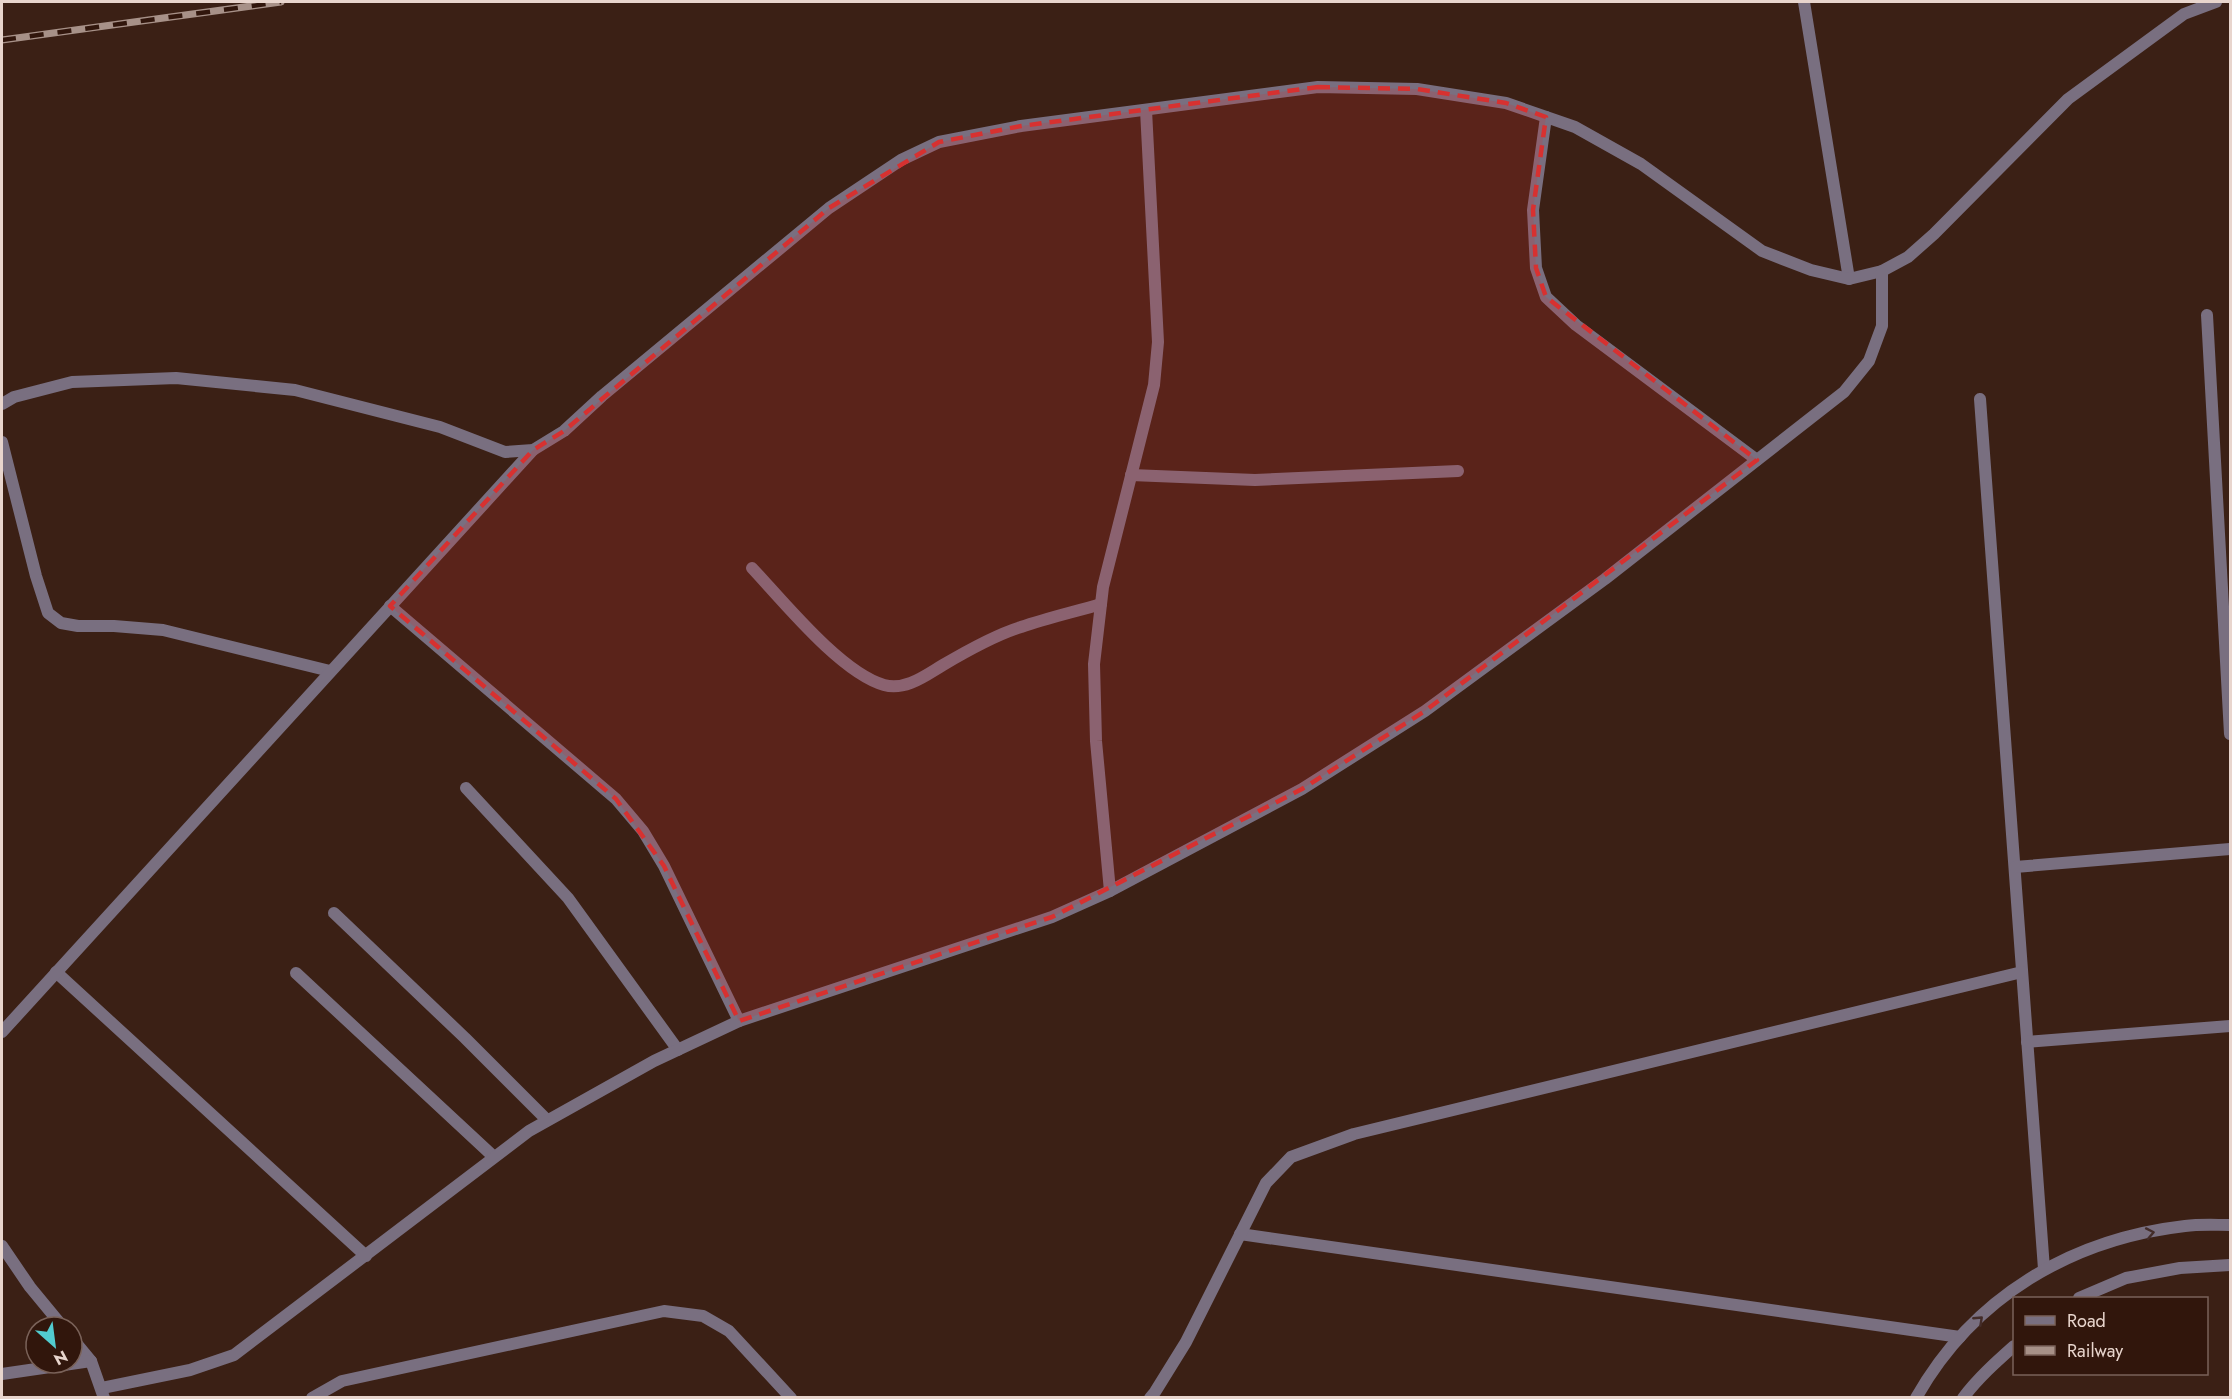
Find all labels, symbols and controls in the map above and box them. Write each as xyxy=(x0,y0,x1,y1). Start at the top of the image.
one-way arrow xyxy=(2144,1227,2154,1240)
legend xyxy=(2013,1297,2208,1375)
text: Road xyxy=(2067,1308,2106,1334)
north arrow xyxy=(24,1315,84,1375)
one-way arrow xyxy=(1972,1316,1983,1327)
text: Railway xyxy=(2067,1338,2123,1364)
text: N xyxy=(50,1345,72,1371)

